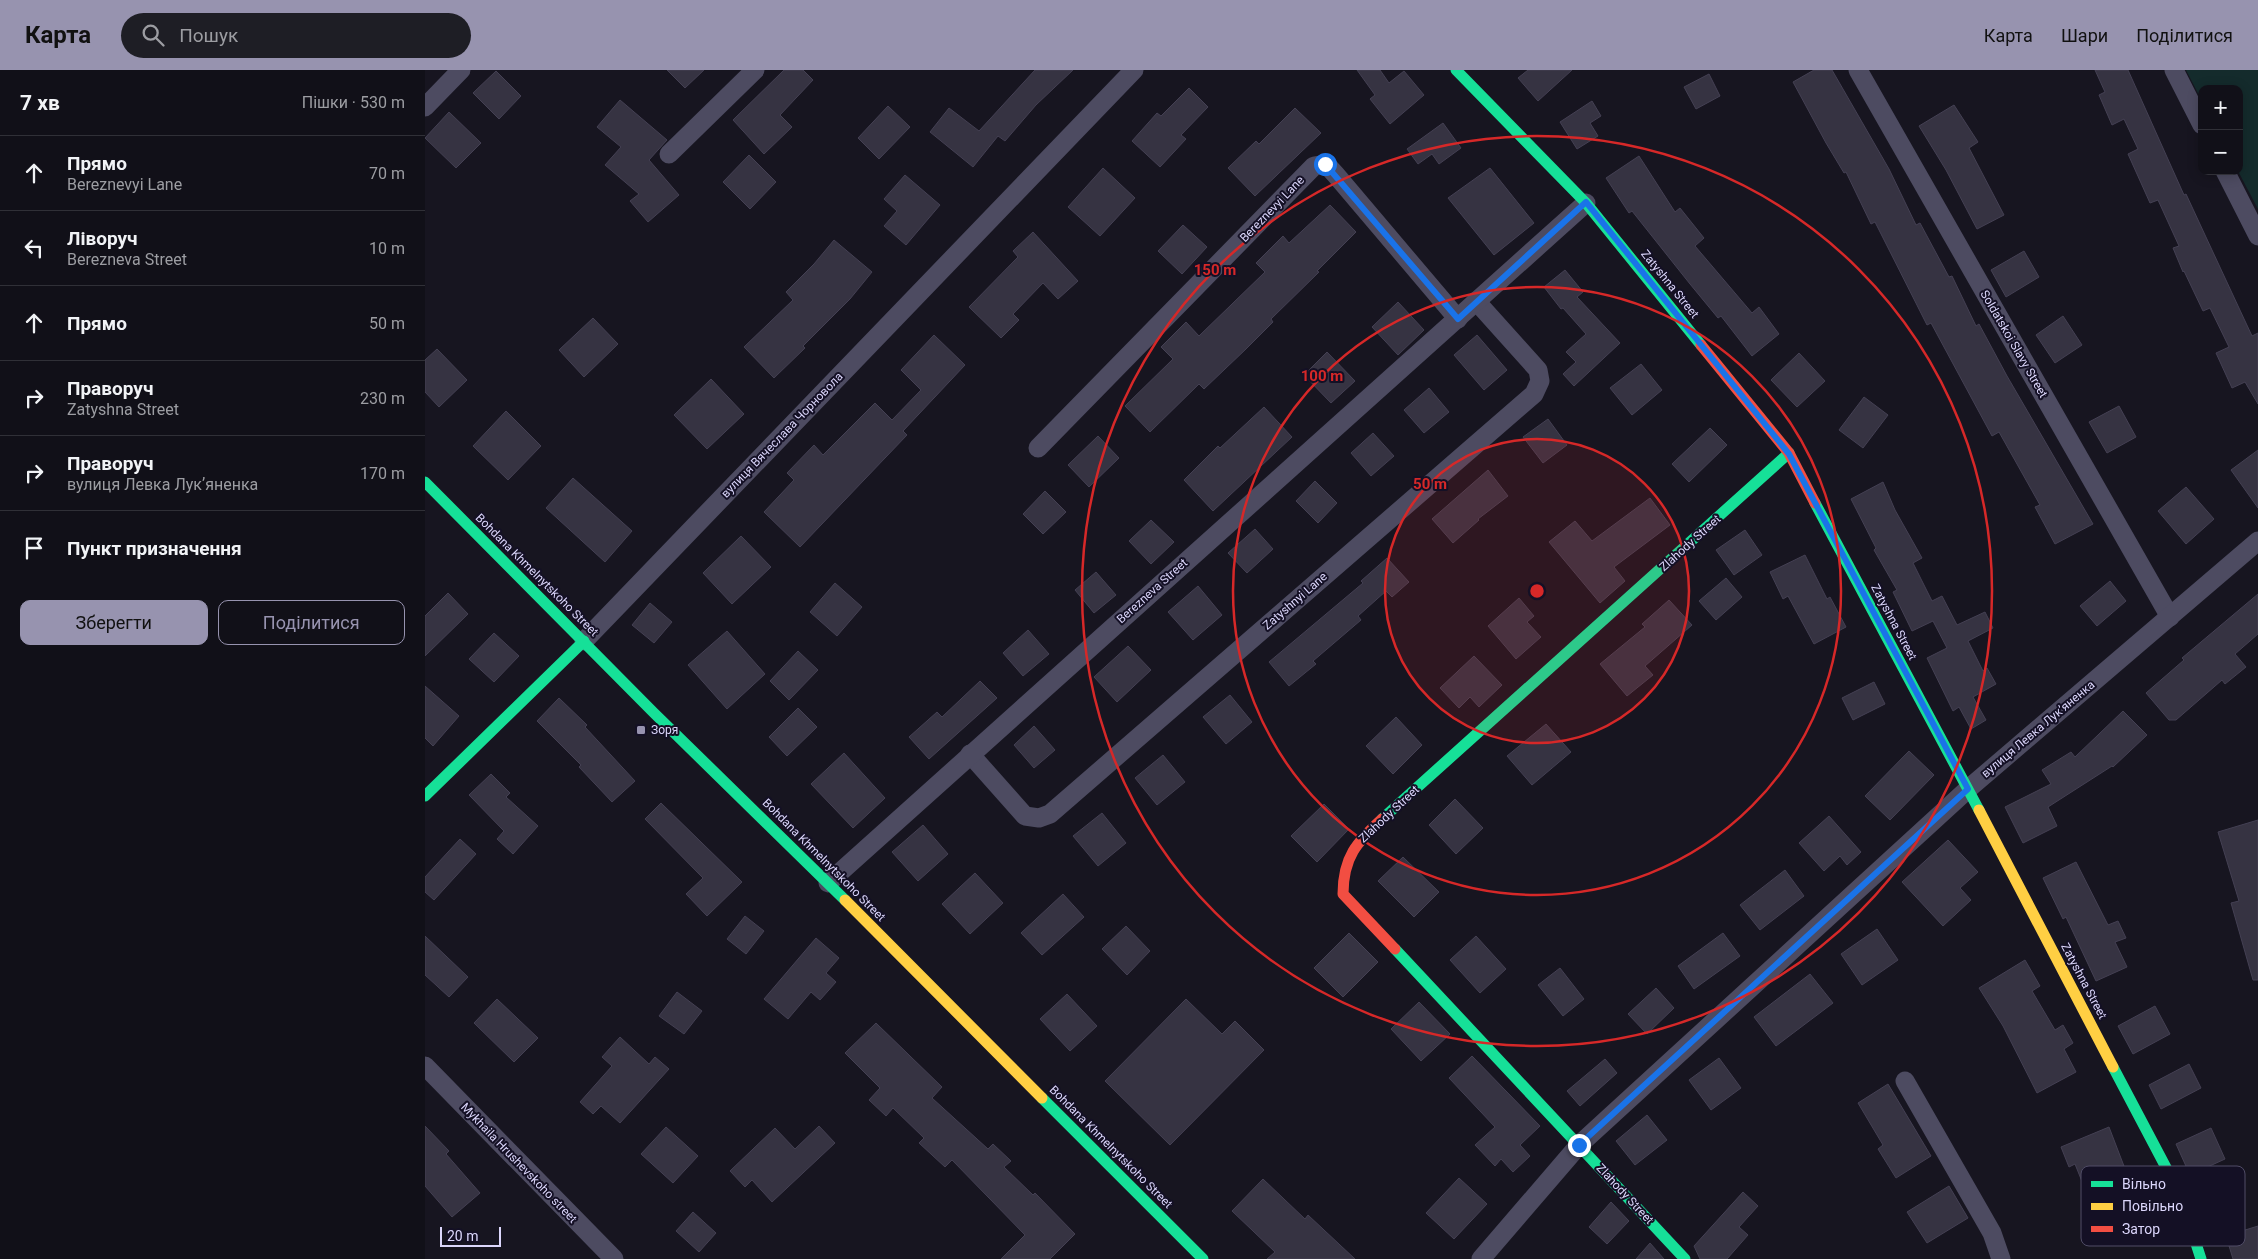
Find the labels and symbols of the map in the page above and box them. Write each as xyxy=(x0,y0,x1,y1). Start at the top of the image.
route start xyxy=(1314,153,1337,176)
street label: Bereznevyi Lane xyxy=(1237,173,1307,245)
street label: Zatyshna Street xyxy=(1638,247,1702,321)
text: 150 m xyxy=(1194,261,1236,279)
street label: Soldatskoi Slavy Street xyxy=(1978,288,2051,400)
text: 100 m xyxy=(1301,367,1343,385)
street label: вулиця Вячеслава Чорновола xyxy=(718,370,846,500)
text: 50 m xyxy=(1413,475,1447,493)
street label: Bohdana Khmelnytskoho Street xyxy=(473,511,601,639)
street label: Zlahody Street xyxy=(1657,512,1723,574)
street label: Berezneva Street xyxy=(1114,556,1190,626)
street label: Zatyshnyi Lane xyxy=(1260,569,1330,633)
centre of rings xyxy=(1528,582,1546,600)
street label: Zatyshna Street xyxy=(1868,582,1920,662)
street label: вулиця Левка Лукʼяненка xyxy=(1979,678,2097,780)
place label: Зоря xyxy=(651,723,678,737)
marker: Зоря xyxy=(635,724,647,736)
street label: Zlahody Street xyxy=(1356,783,1422,845)
street label: Bohdana Khmelnytskoho Street xyxy=(760,796,888,924)
street label: Zatyshna Street xyxy=(2058,941,2110,1021)
street label: Bohdana Khmelnytskoho Street xyxy=(1047,1083,1175,1211)
street label: Mykhaila Hrushevskoho street xyxy=(458,1100,580,1226)
route end xyxy=(1568,1134,1591,1157)
street label: Zlahody Street xyxy=(1594,1161,1656,1227)
legend xyxy=(2081,1166,2245,1246)
text: Вільно xyxy=(2122,1176,2166,1192)
text: Повільно xyxy=(2122,1198,2183,1214)
text: Затор xyxy=(2122,1221,2160,1237)
scale bar xyxy=(440,1224,501,1247)

